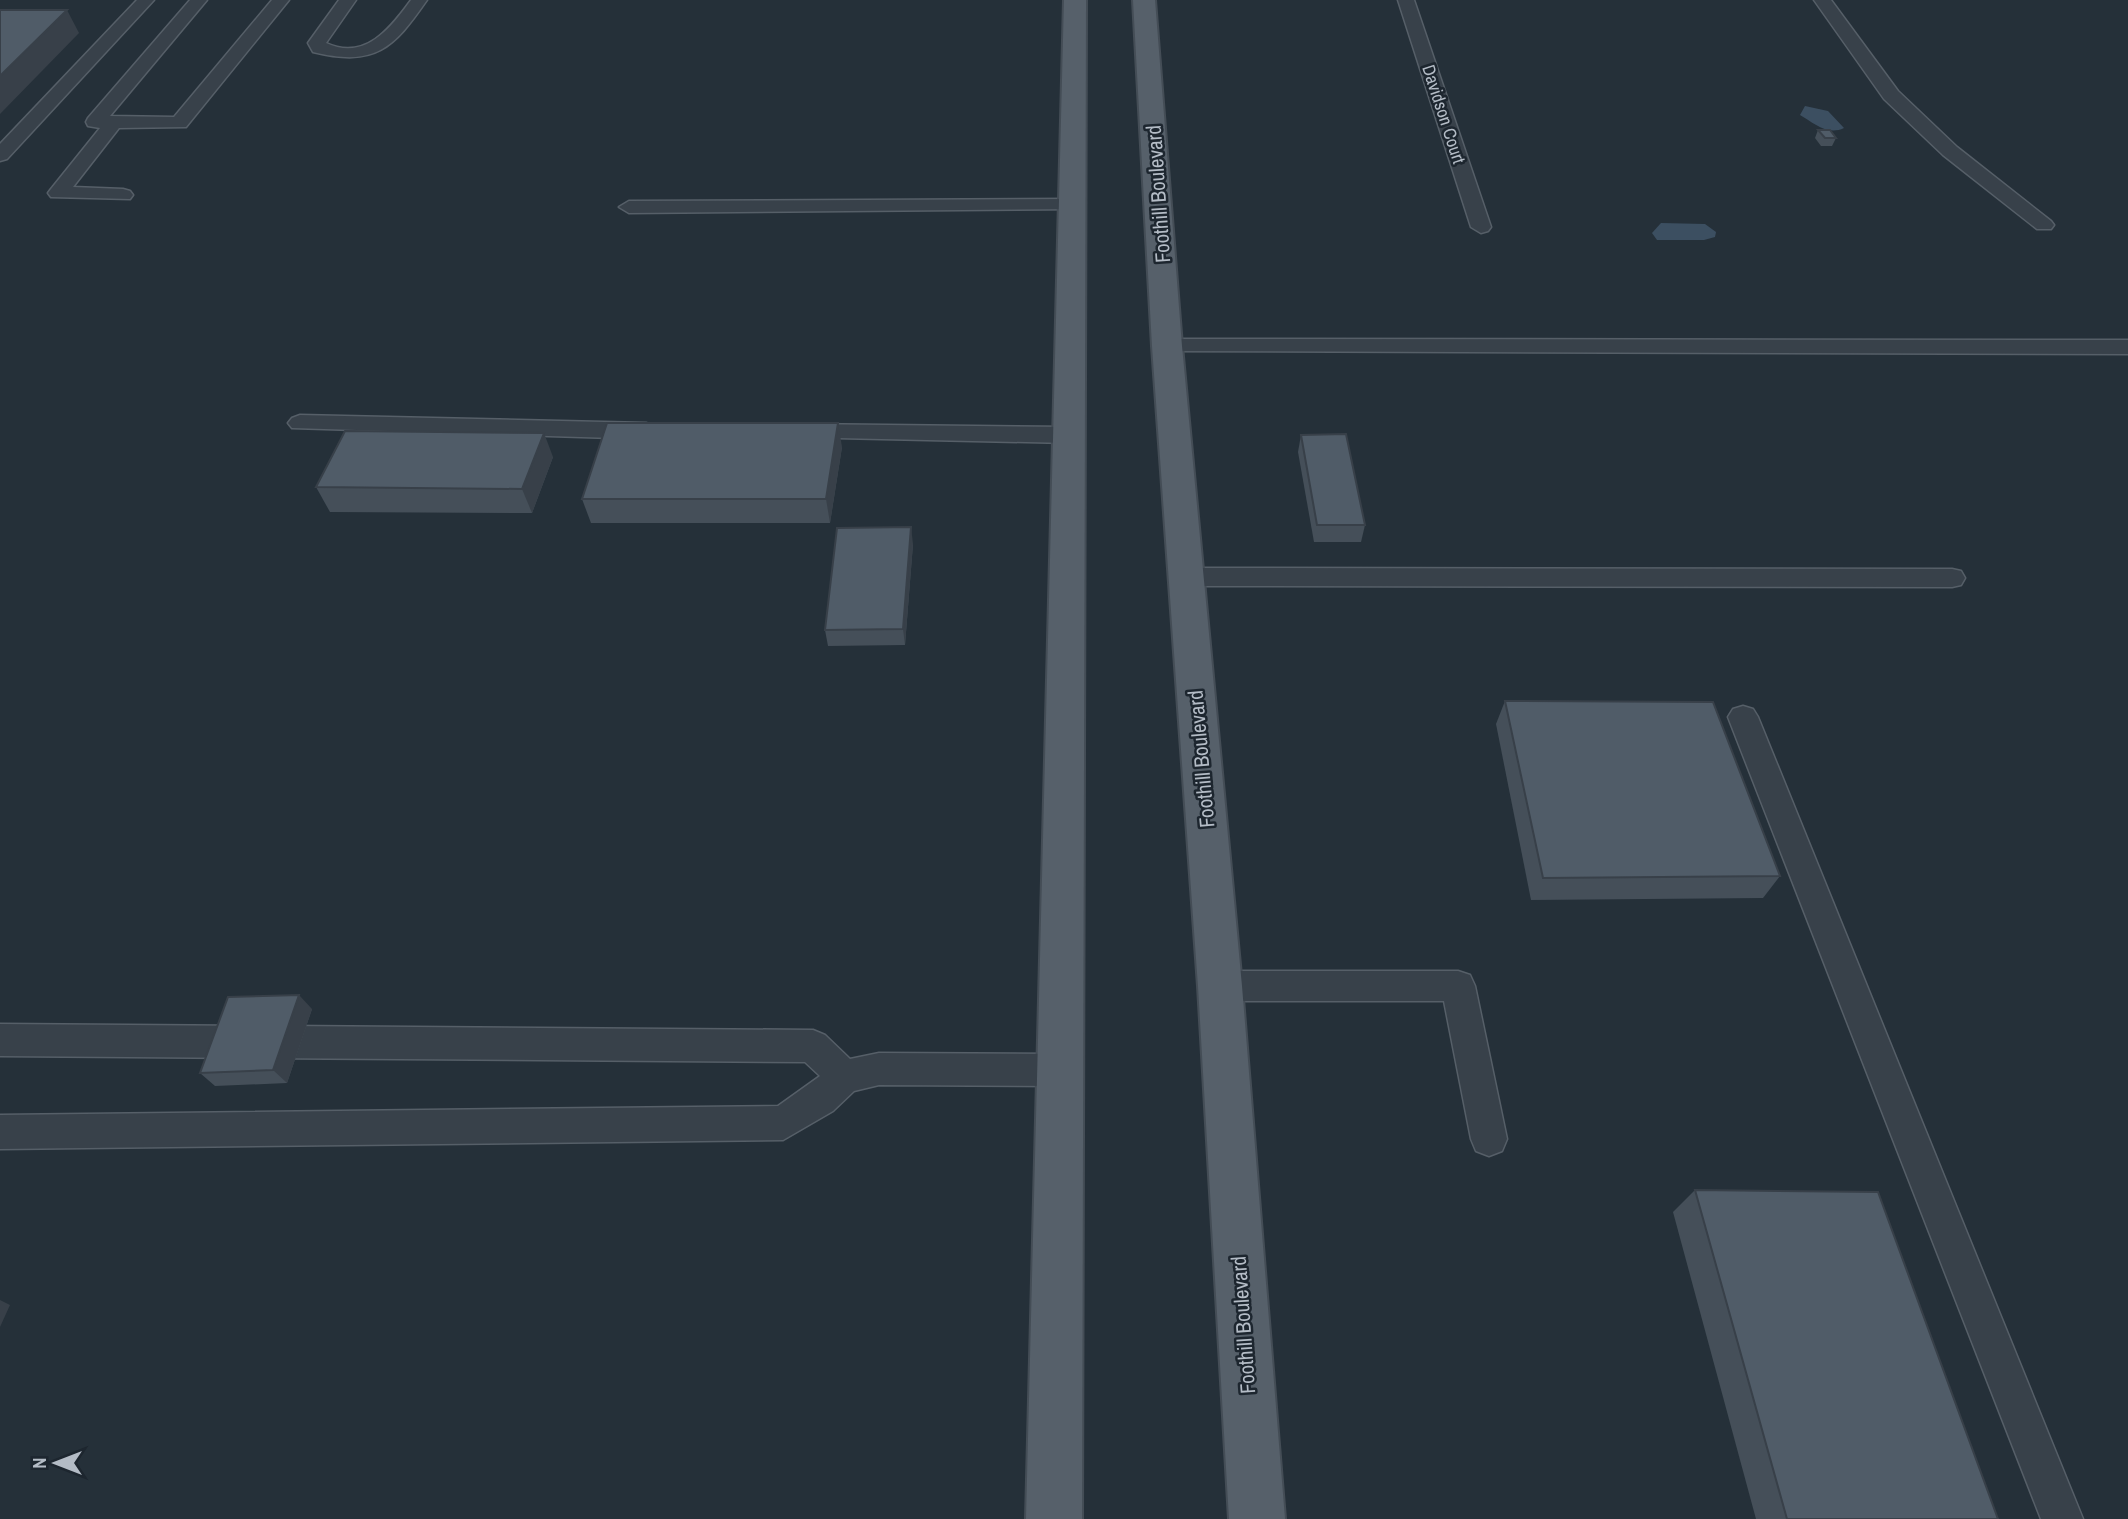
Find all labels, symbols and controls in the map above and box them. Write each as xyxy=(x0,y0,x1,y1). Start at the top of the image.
street label: Davidson Court xyxy=(1416,61,1472,167)
street label: Foothill Boulevard xyxy=(1139,124,1177,264)
street label: Foothill Boulevard xyxy=(1181,689,1221,829)
street label: Foothill Boulevard xyxy=(1224,1255,1262,1395)
north arrow xyxy=(21,1428,91,1498)
text: N xyxy=(26,1457,52,1469)

